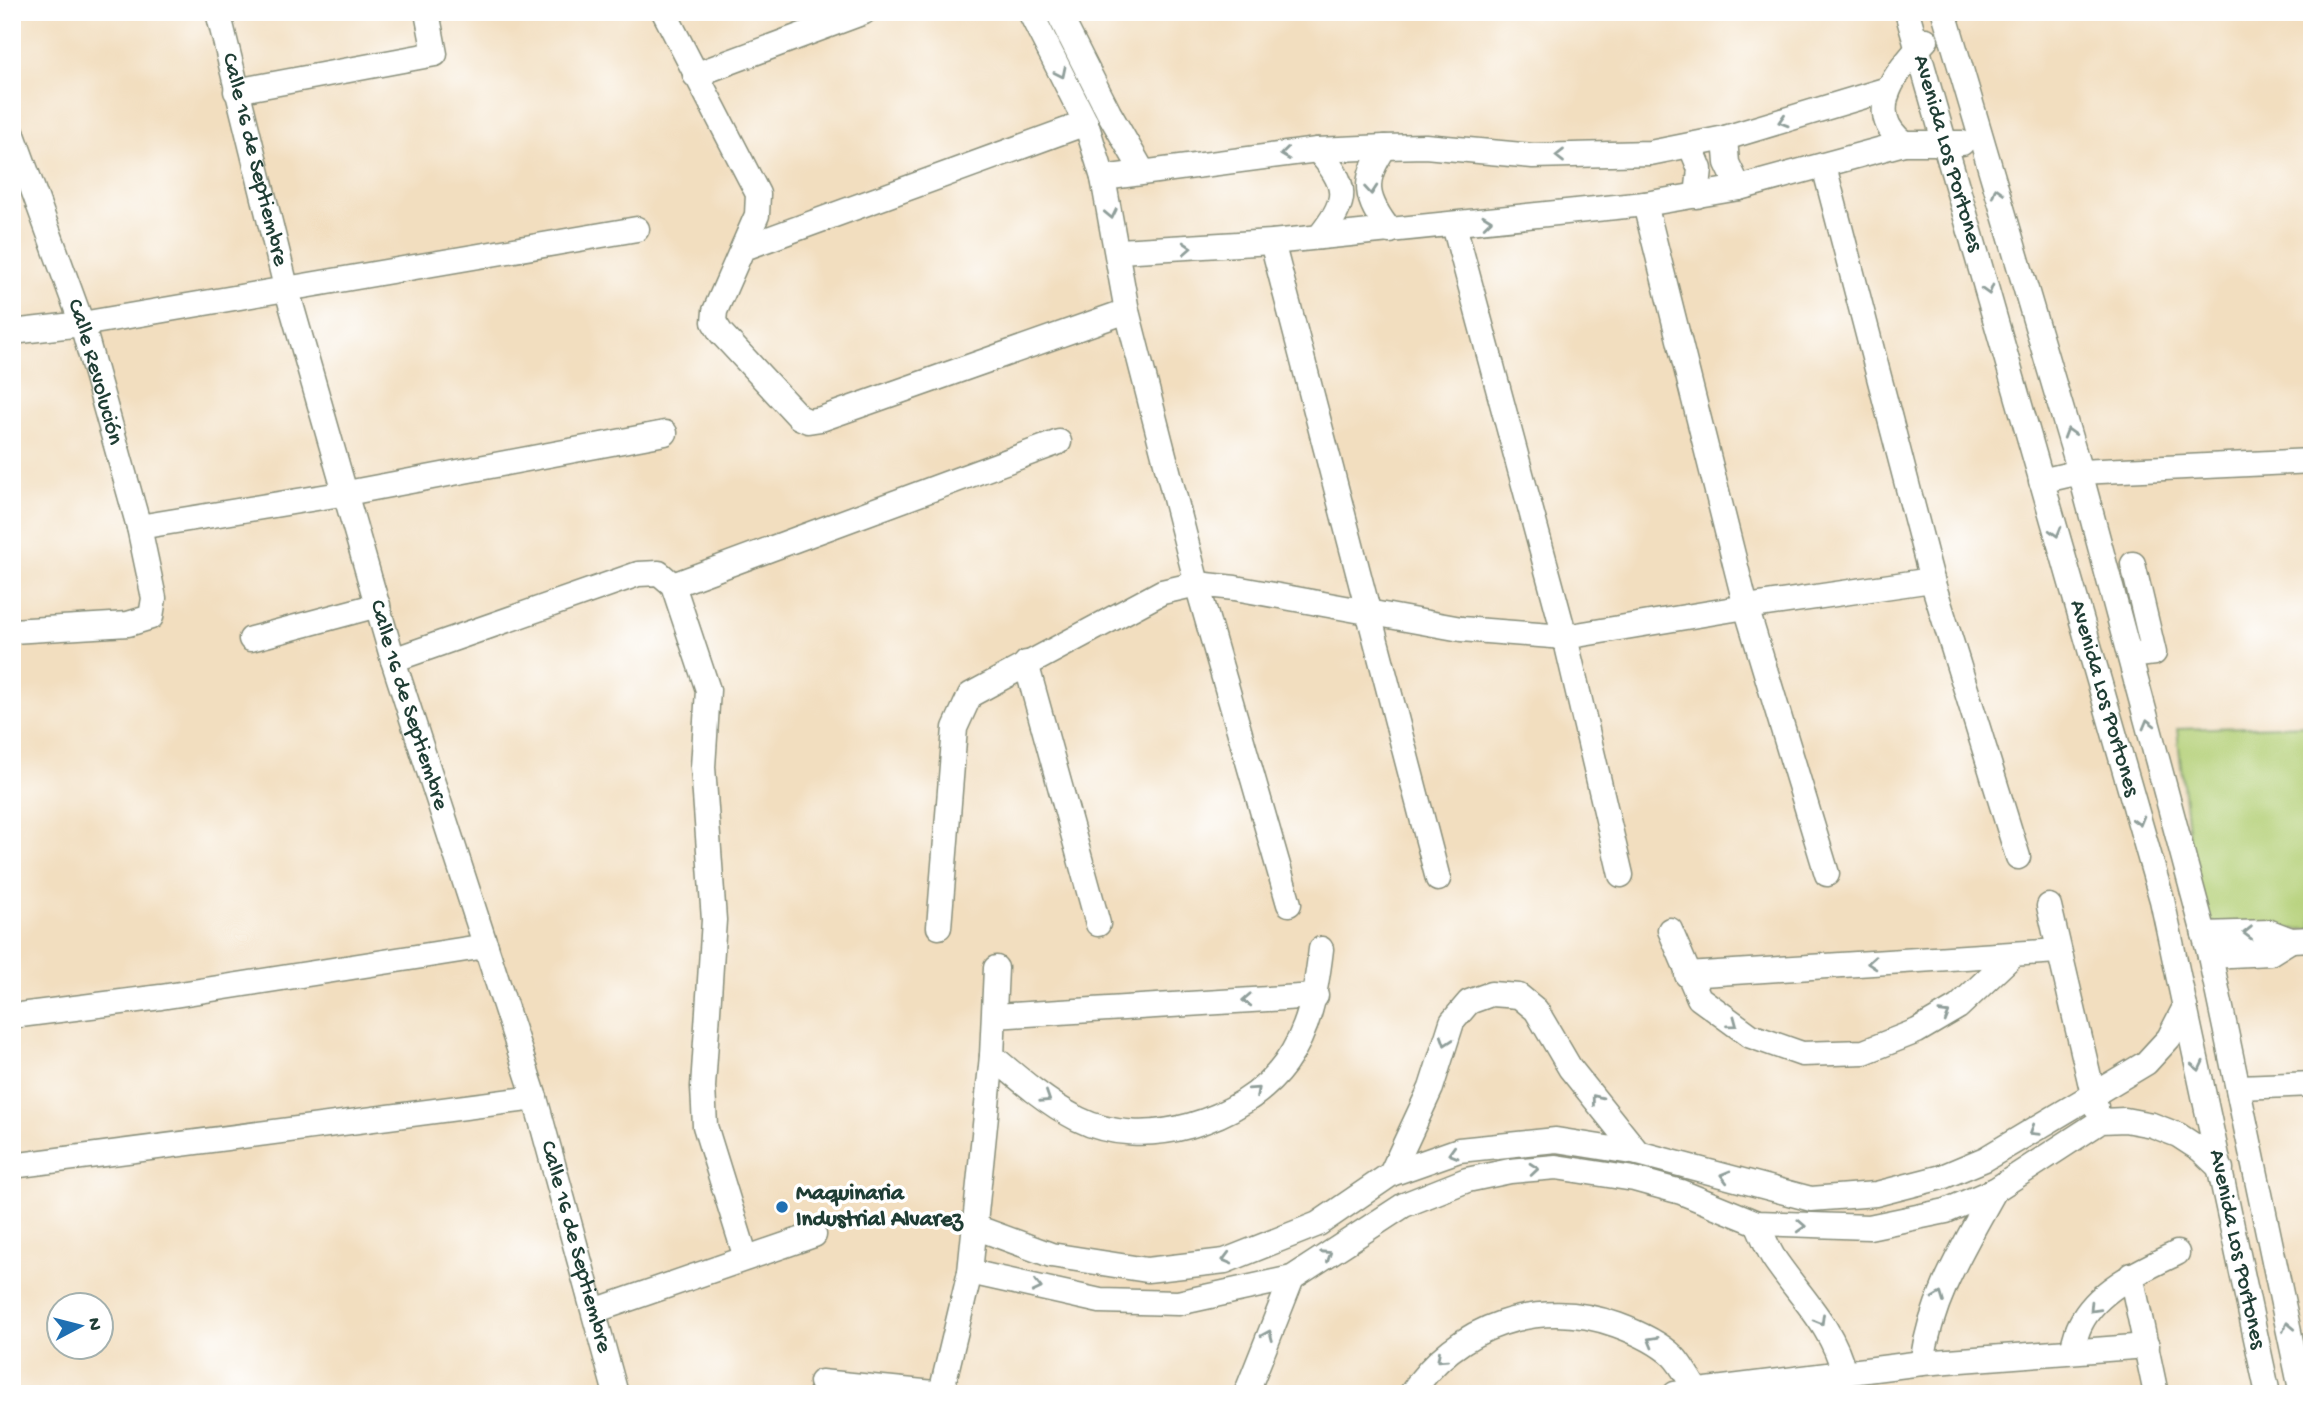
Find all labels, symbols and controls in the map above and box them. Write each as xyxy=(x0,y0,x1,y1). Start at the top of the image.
street label: Calle 16 de Septiembre xyxy=(215,50,294,270)
street label: Avenida Los Portones xyxy=(1907,52,1989,255)
one-way arrow xyxy=(1052,66,1066,78)
one-way arrow xyxy=(1778,112,1790,127)
one-way arrow xyxy=(1279,147,1290,162)
one-way arrow xyxy=(1554,148,1565,164)
one-way arrow xyxy=(1363,184,1378,196)
one-way arrow xyxy=(1991,186,2005,198)
one-way arrow xyxy=(1102,208,1117,220)
one-way arrow xyxy=(1481,214,1492,229)
one-way arrow xyxy=(1182,240,1193,255)
one-way arrow xyxy=(1979,283,1994,295)
street label: Calle Revolución xyxy=(61,295,129,448)
one-way arrow xyxy=(2062,428,2077,440)
one-way arrow xyxy=(2048,526,2062,538)
street label: Calle 16 de Septiembre xyxy=(363,597,455,815)
street label: Avenida Los Portones xyxy=(2063,597,2145,800)
one-way arrow xyxy=(2142,718,2156,730)
one-way arrow xyxy=(2131,815,2145,827)
one-way arrow xyxy=(2242,925,2253,940)
one-way arrow xyxy=(1867,955,1878,970)
one-way arrow xyxy=(1242,993,1253,1008)
one-way arrow xyxy=(1937,1010,1950,1023)
one-way arrow xyxy=(1725,1015,1738,1027)
one-way arrow xyxy=(1440,1034,1454,1047)
one-way arrow xyxy=(2190,1060,2204,1072)
one-way arrow xyxy=(1247,1087,1260,1100)
one-way arrow xyxy=(1038,1090,1051,1102)
one-way arrow xyxy=(1591,1095,1604,1107)
one-way arrow xyxy=(2028,1122,2041,1135)
street label: Calle 16 de Septiembre xyxy=(534,1138,618,1357)
one-way arrow xyxy=(1448,1144,1460,1159)
street label: Avenida Los Portones xyxy=(2202,1147,2272,1352)
one-way arrow xyxy=(1528,1162,1539,1177)
one-way arrow xyxy=(1719,1170,1731,1184)
place label: Maquinaria Industrial Alvarez xyxy=(796,1181,965,1234)
marker: Maquinaria Industrial Alvarez xyxy=(774,1199,790,1215)
one-way arrow xyxy=(1796,1218,1807,1233)
one-way arrow xyxy=(1221,1250,1233,1265)
one-way arrow xyxy=(1319,1250,1332,1263)
one-way arrow xyxy=(1031,1279,1043,1293)
north arrow xyxy=(46,1290,116,1360)
one-way arrow xyxy=(1930,1292,1944,1304)
one-way arrow xyxy=(2089,1300,2102,1313)
one-way arrow xyxy=(1812,1313,1825,1326)
text: N xyxy=(81,1317,106,1332)
one-way arrow xyxy=(2282,1321,2297,1333)
one-way arrow xyxy=(1260,1330,1274,1343)
one-way arrow xyxy=(1646,1337,1659,1350)
one-way arrow xyxy=(1437,1350,1450,1363)

